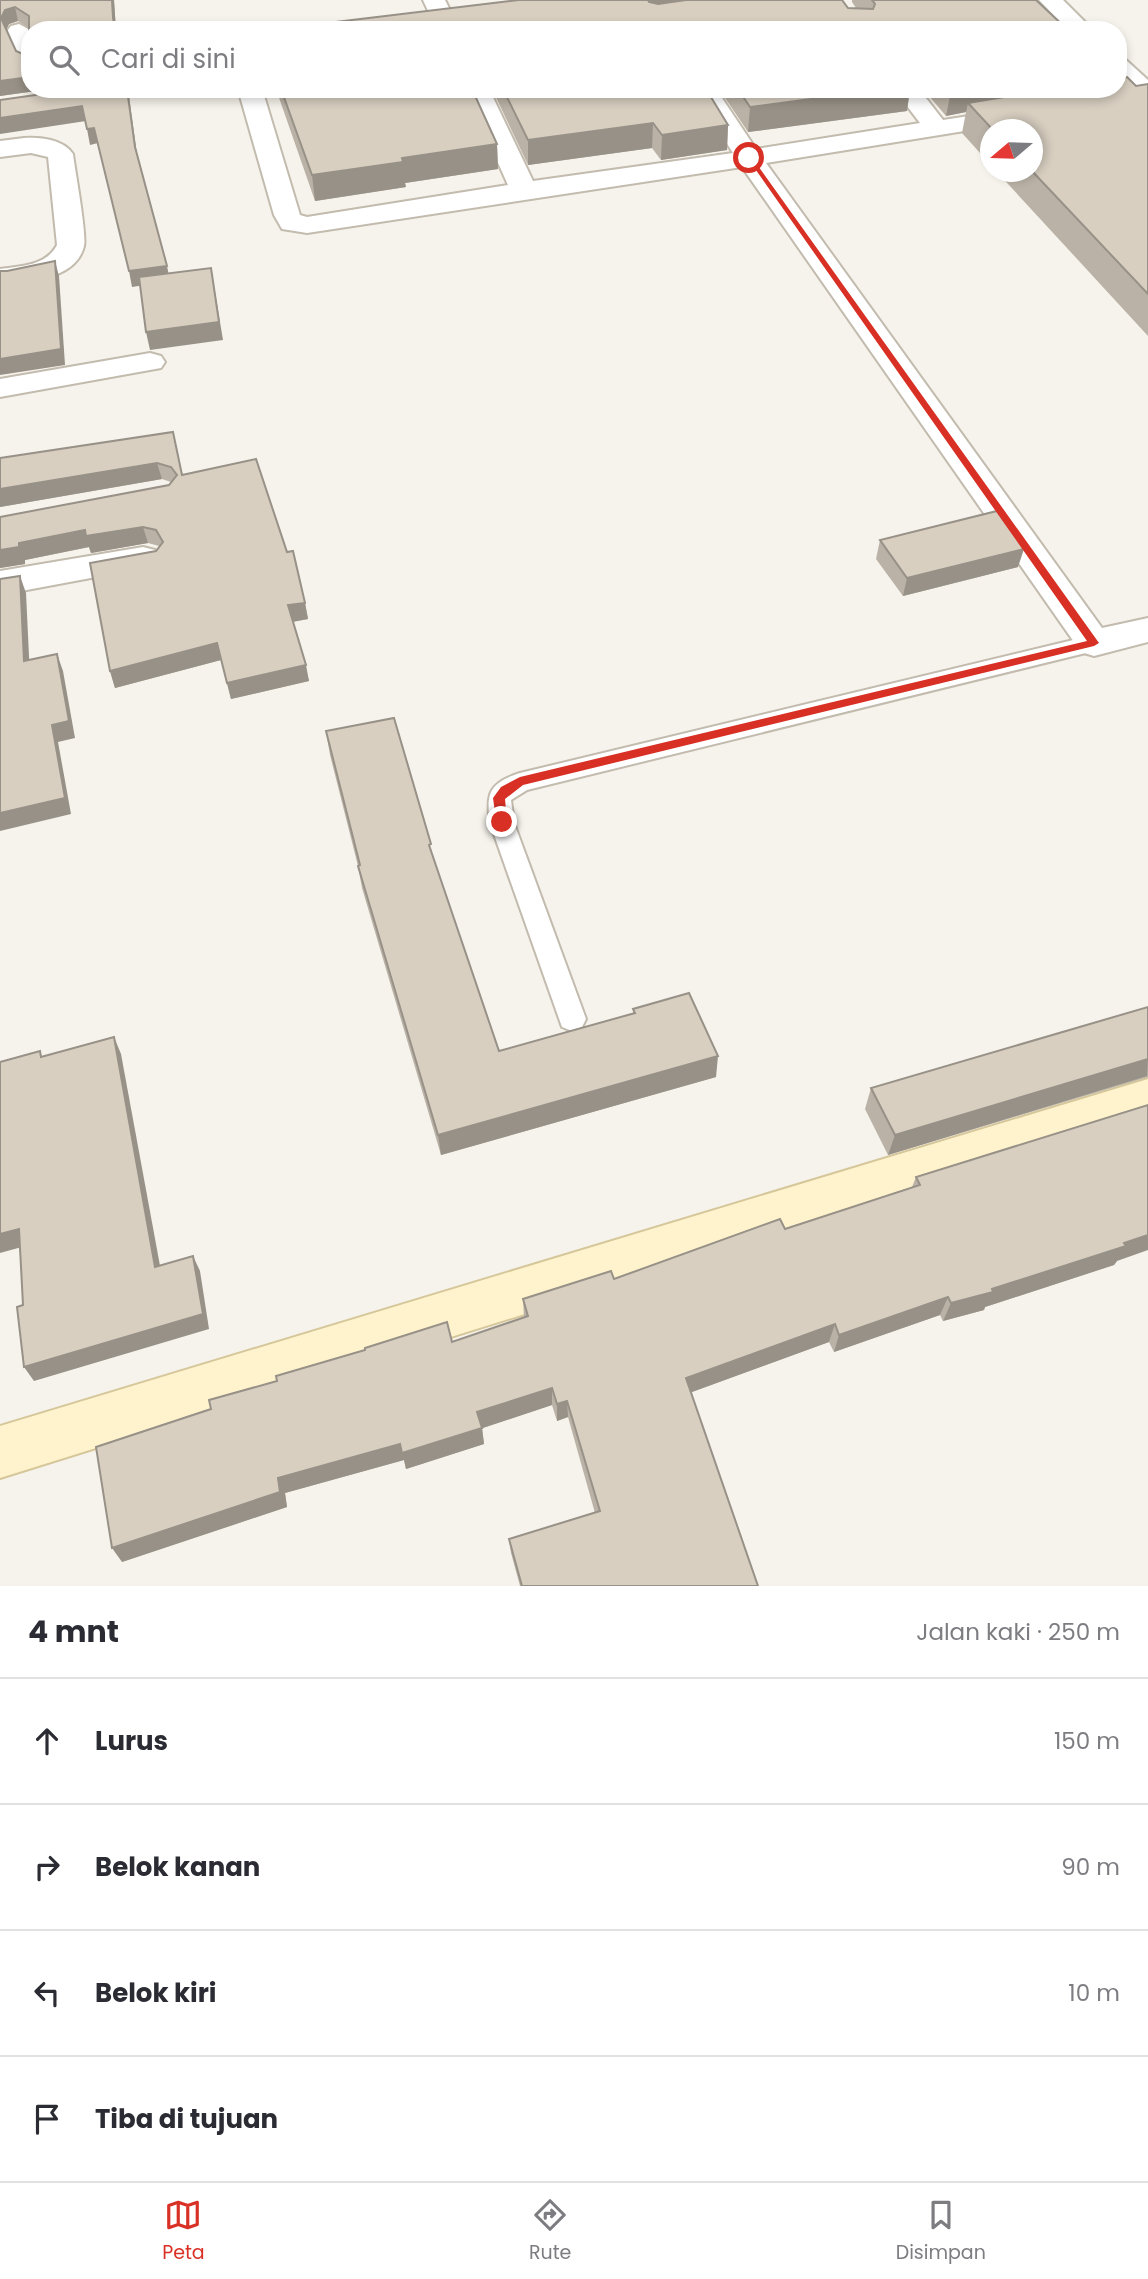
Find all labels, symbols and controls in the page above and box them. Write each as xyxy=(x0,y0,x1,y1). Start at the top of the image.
search box xyxy=(21,21,1127,98)
icon: search xyxy=(45,41,83,79)
text: Cari di sini xyxy=(101,41,236,77)
north arrow xyxy=(980,119,1043,182)
route start xyxy=(733,142,764,173)
route end xyxy=(486,806,517,837)
text: 4 mnt xyxy=(28,1610,119,1653)
text: Jalan kaki · 250 m xyxy=(916,1616,1120,1648)
icon: ahead xyxy=(28,1722,66,1760)
text: Lurus xyxy=(95,1723,168,1759)
text: 150 m xyxy=(1054,1725,1120,1757)
icon: right xyxy=(28,1848,66,1886)
text: Belok kanan xyxy=(95,1849,260,1885)
text: 90 m xyxy=(1061,1851,1120,1883)
icon: left xyxy=(28,1974,66,2012)
text: Belok kiri xyxy=(95,1975,217,2011)
text: 10 m xyxy=(1068,1977,1120,2009)
icon: arrive xyxy=(28,2100,66,2138)
text: Tiba di tujuan xyxy=(95,2101,278,2137)
tab: Peta xyxy=(162,2196,205,2267)
tab: Rute xyxy=(529,2196,571,2267)
tab: Disimpan xyxy=(896,2196,986,2267)

